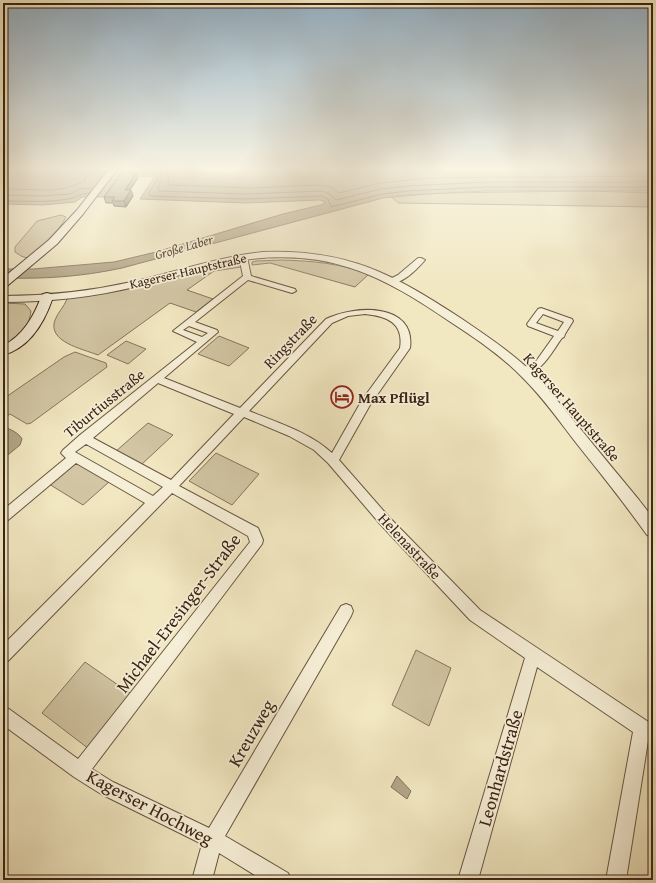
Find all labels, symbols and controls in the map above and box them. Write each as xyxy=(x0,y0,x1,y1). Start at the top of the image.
water label: Große Laber xyxy=(153,229,217,264)
street label: Kagerser Hauptstraße xyxy=(128,248,248,294)
street label: Ringstraße xyxy=(258,309,322,373)
street label: Kagerser Hauptstraße xyxy=(519,348,625,466)
street label: Tiburtiusstraße xyxy=(59,364,149,442)
hotel icon: Max Pflügl xyxy=(329,384,355,410)
place label: Max Pflügl xyxy=(358,387,430,408)
street label: Helenastraße xyxy=(374,508,446,584)
street label: Michael-Eresinger-Straße xyxy=(109,528,247,698)
street label: Kreuzweg xyxy=(221,694,281,772)
street label: Leonhardstraße xyxy=(470,706,530,830)
street label: Kagerser Hochweg xyxy=(82,762,218,852)

